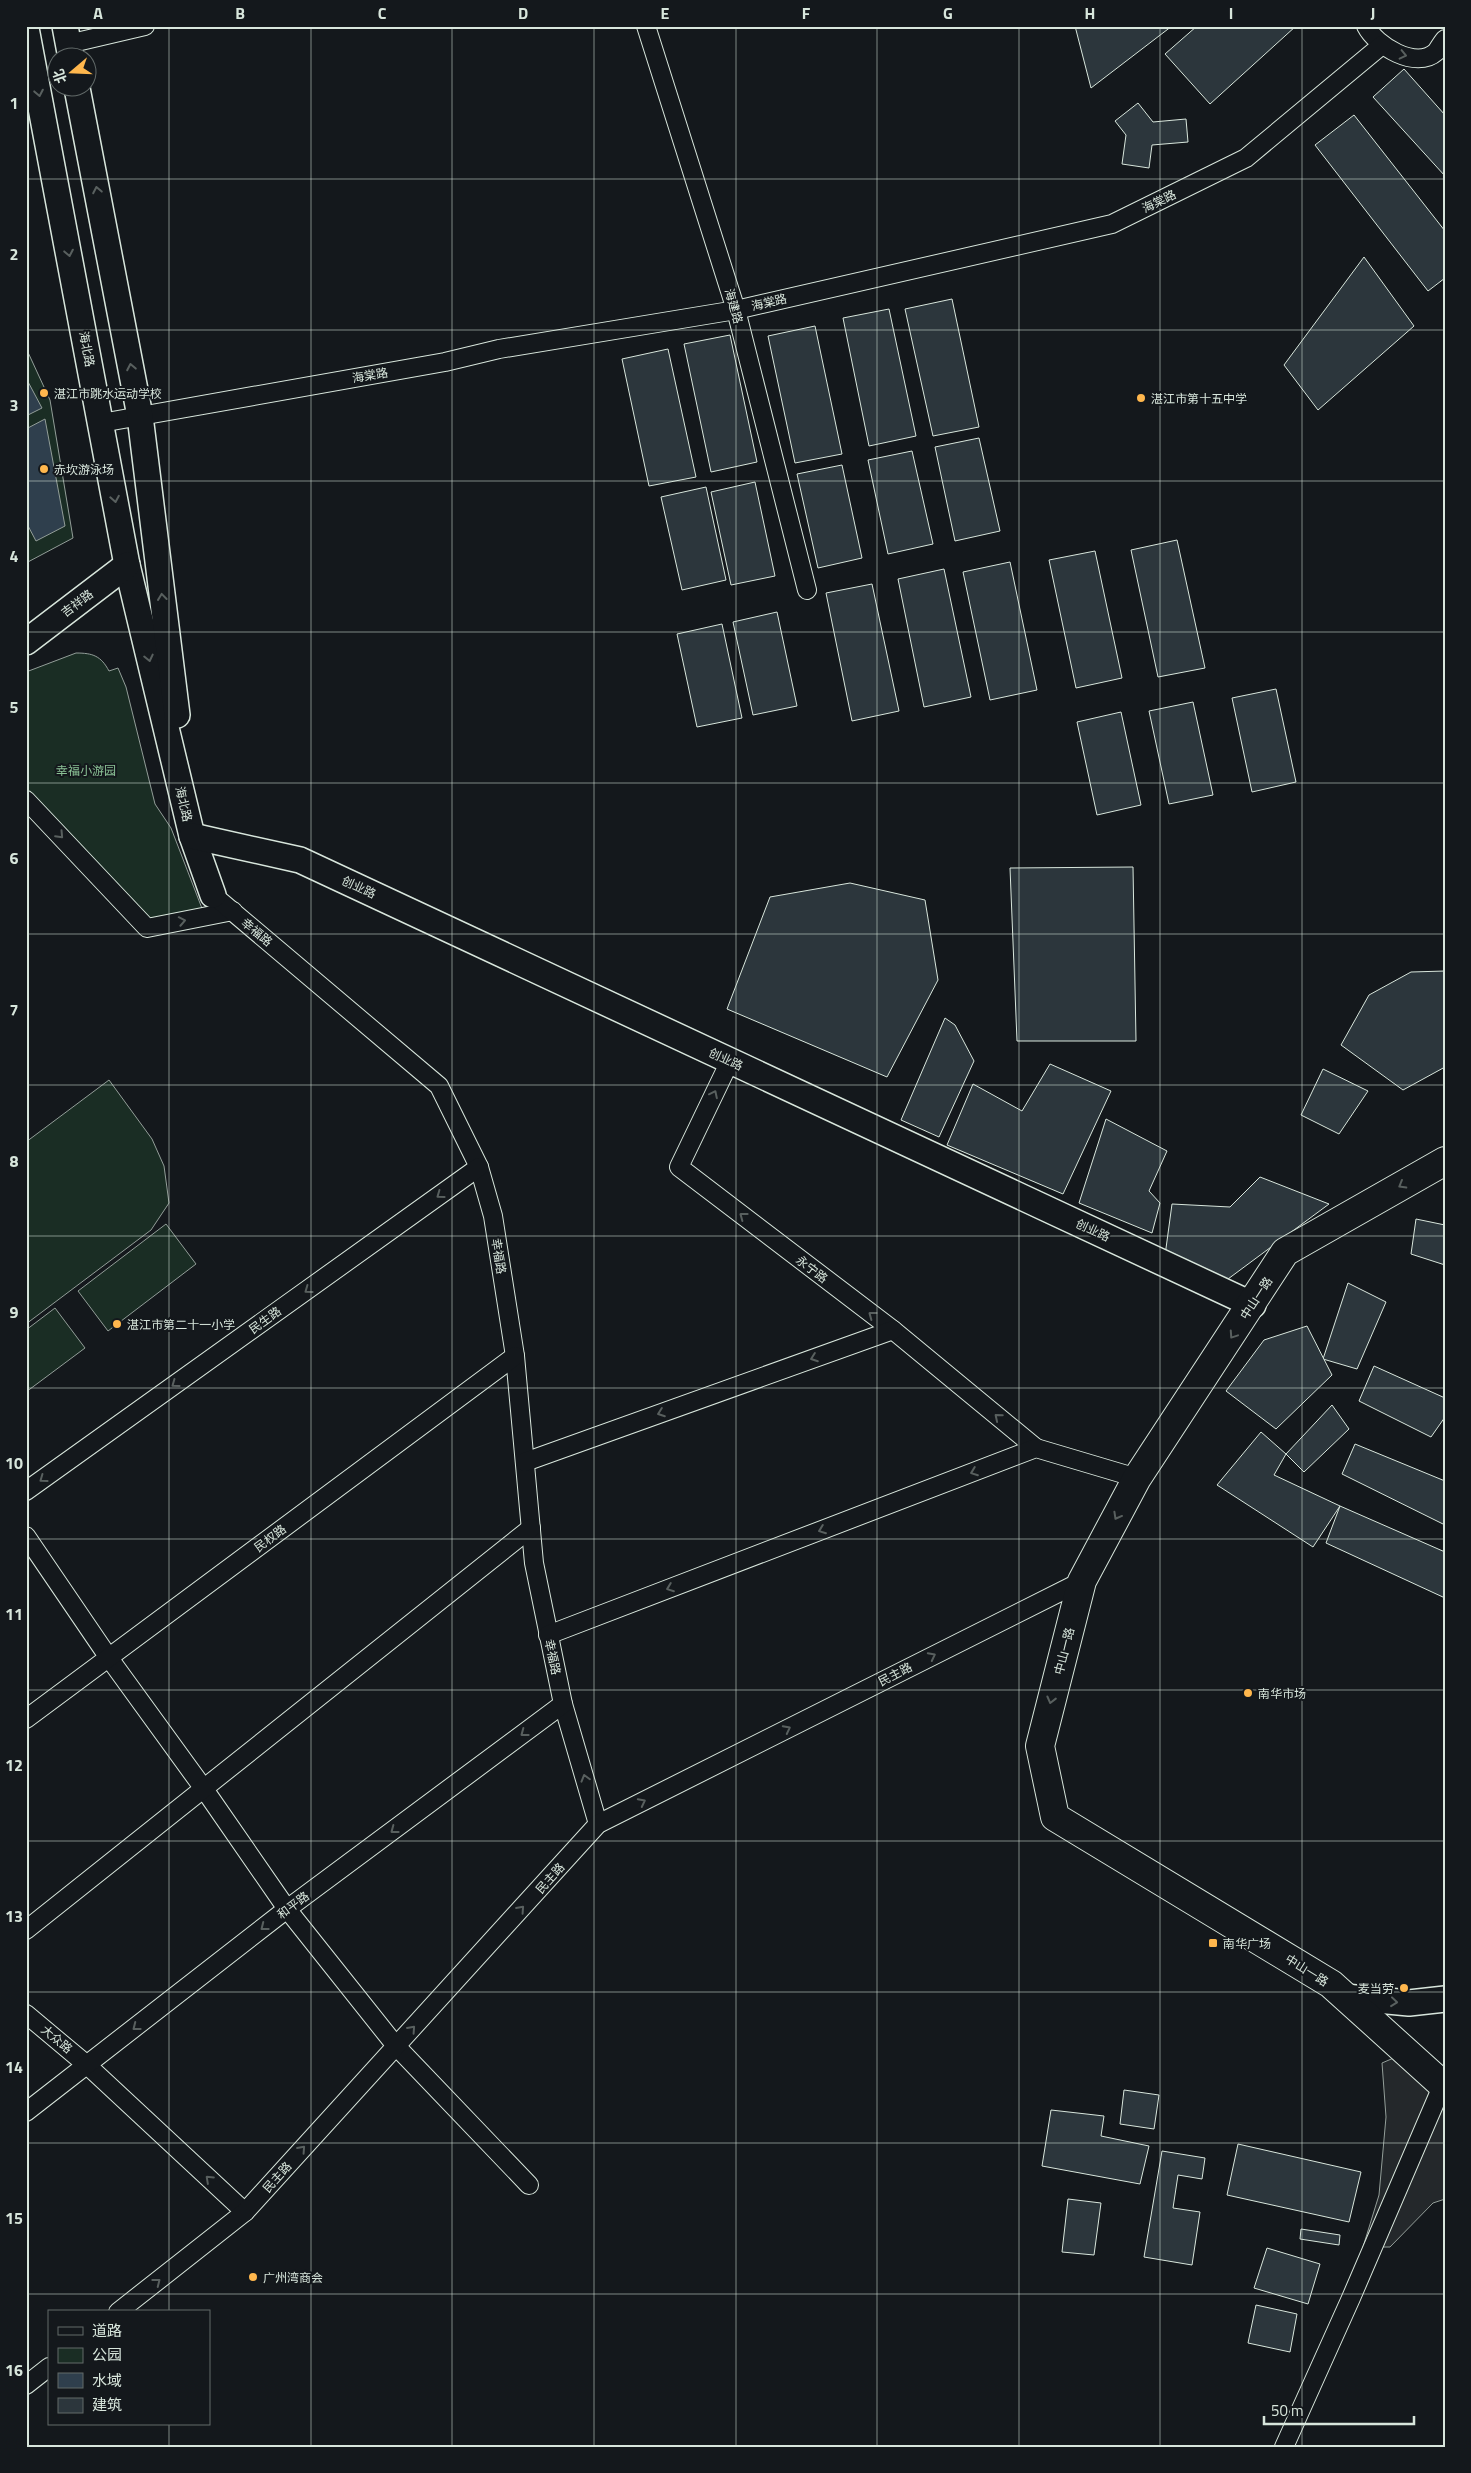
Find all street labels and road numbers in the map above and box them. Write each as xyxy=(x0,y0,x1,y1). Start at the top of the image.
street label: 海棠路 xyxy=(1139,185,1179,217)
street label: 海建路 xyxy=(720,286,748,326)
street label: 海棠路 xyxy=(749,289,789,315)
street label: 海北路 xyxy=(74,330,100,368)
street label: 海棠路 xyxy=(351,363,389,387)
street label: 吉祥路 xyxy=(57,585,97,621)
street label: 海北路 xyxy=(171,784,197,824)
street label: 创业路 xyxy=(339,871,379,903)
street label: 幸福路 xyxy=(237,913,277,951)
street label: 创业路 xyxy=(706,1043,746,1075)
street label: 创业路 xyxy=(1073,1214,1113,1246)
street label: 幸福路 xyxy=(487,1237,511,1275)
street label: 永宁路 xyxy=(792,1251,832,1287)
street label: 中山一路 xyxy=(1235,1273,1277,1323)
street label: 民生路 xyxy=(245,1302,285,1338)
street label: 民权路 xyxy=(250,1520,290,1556)
street label: 中山一路 xyxy=(1049,1625,1079,1677)
street label: 幸福路 xyxy=(540,1637,566,1677)
street label: 民主路 xyxy=(875,1657,915,1691)
street label: 民主路 xyxy=(531,1858,569,1898)
street label: 和平路 xyxy=(273,1887,313,1923)
street label: 中山一路 xyxy=(1282,1949,1332,1991)
street label: 大众路 xyxy=(37,2020,77,2058)
street label: 民主路 xyxy=(258,2157,296,2197)

